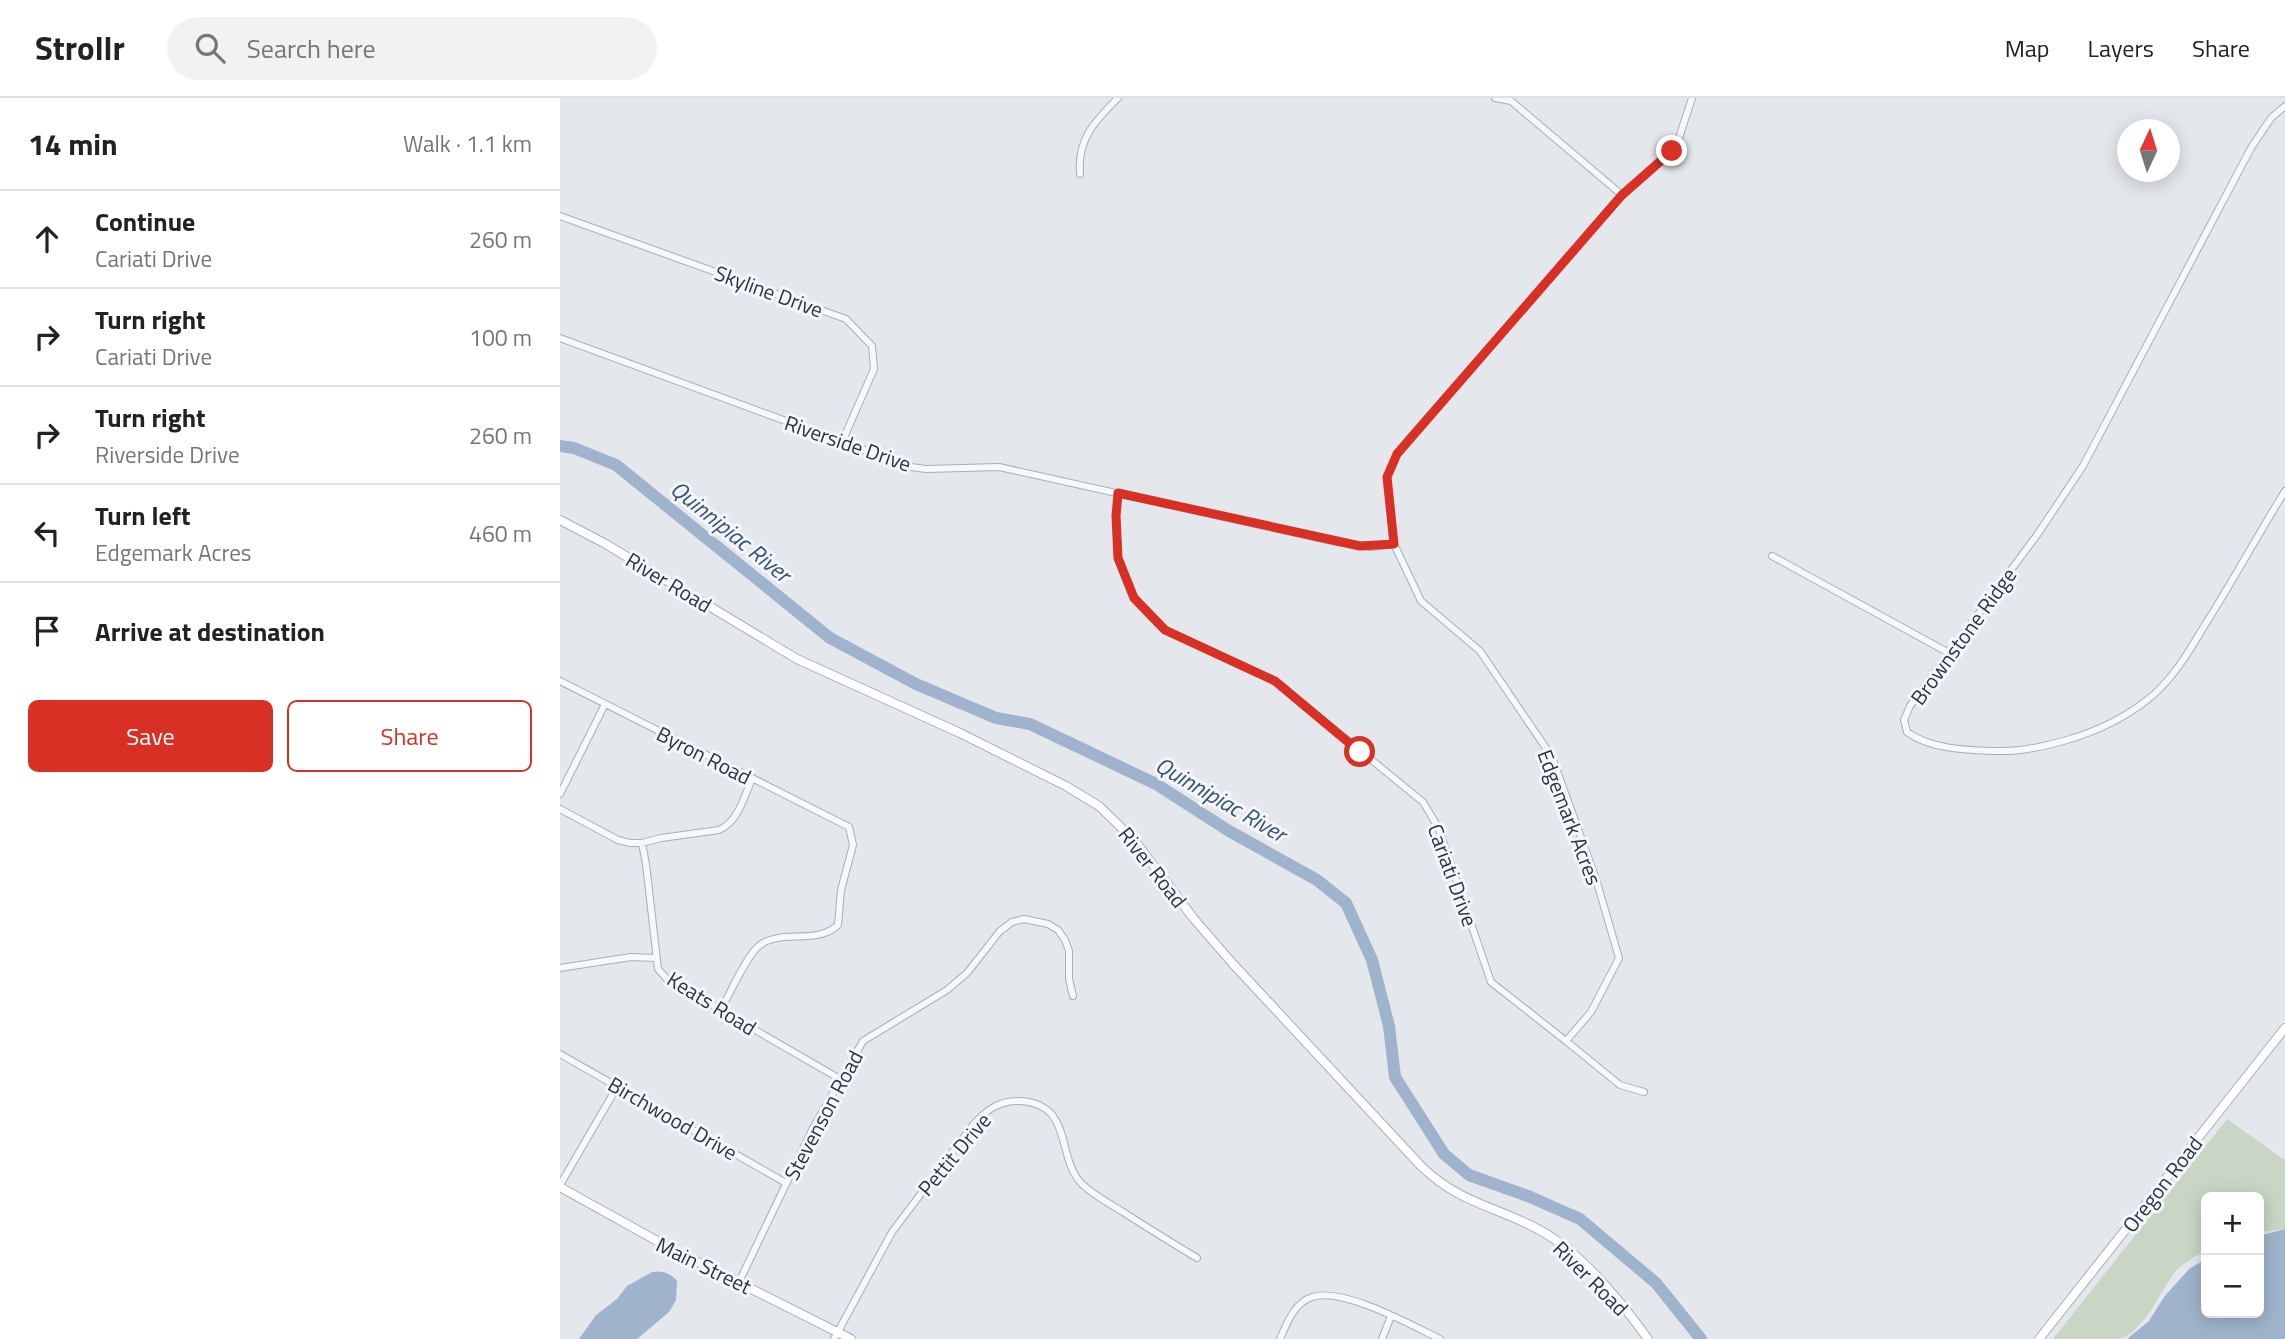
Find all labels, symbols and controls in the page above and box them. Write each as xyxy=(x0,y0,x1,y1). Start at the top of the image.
search box xyxy=(167,17,657,80)
text: Strollr xyxy=(35,23,125,73)
icon: search xyxy=(191,29,229,67)
text: Search here xyxy=(247,29,376,68)
text: Map xyxy=(2005,30,2050,66)
text: Layers xyxy=(2088,30,2154,66)
text: Share xyxy=(2192,30,2250,66)
north arrow xyxy=(2117,119,2180,182)
text: 14 min xyxy=(28,121,118,167)
text: Walk · 1.1 km xyxy=(403,126,532,161)
route end xyxy=(1656,135,1687,166)
text: Continue xyxy=(95,202,195,241)
icon: ahead xyxy=(28,220,66,258)
text: 260 m xyxy=(469,222,532,257)
text: Cariati Drive xyxy=(95,241,212,276)
street label: Skyline Drive xyxy=(710,257,828,325)
text: Turn right xyxy=(95,300,206,339)
icon: right xyxy=(28,318,66,356)
text: 100 m xyxy=(469,320,532,355)
text: Cariati Drive xyxy=(95,339,212,374)
text: Turn right xyxy=(95,398,206,437)
street label: Riverside Drive xyxy=(780,406,916,480)
icon: right xyxy=(28,416,66,454)
text: 260 m xyxy=(469,418,532,453)
text: Riverside Drive xyxy=(95,437,240,472)
water label: Quinnipiac River xyxy=(663,471,801,592)
text: Turn left xyxy=(95,496,190,535)
icon: left xyxy=(28,514,66,552)
text: 460 m xyxy=(469,516,532,551)
text: Edgemark Acres xyxy=(95,535,252,570)
street label: River Road xyxy=(620,544,718,620)
street label: Brownstone Ridge xyxy=(1902,561,2024,711)
icon: arrive xyxy=(28,612,66,650)
text: Arrive at destination xyxy=(95,612,325,651)
button: Save xyxy=(28,700,273,772)
button: Share xyxy=(287,700,532,772)
street label: Byron Road xyxy=(651,717,757,793)
route start xyxy=(1344,736,1375,767)
street label: Edgemark Acres xyxy=(1529,745,1611,889)
water label: Quinnipiac River xyxy=(1149,747,1295,852)
street label: Cariati Drive xyxy=(1420,819,1486,931)
street label: River Road xyxy=(1111,820,1195,914)
street label: Keats Road xyxy=(661,963,763,1043)
street label: Stevenson Road xyxy=(775,1044,871,1186)
street label: Birchwood Drive xyxy=(602,1068,744,1168)
street label: Pettit Drive xyxy=(910,1105,998,1203)
street label: Oregon Road xyxy=(2114,1129,2210,1239)
map controls xyxy=(2201,1192,2264,1318)
button: + xyxy=(2201,1192,2264,1255)
street label: Main Street xyxy=(651,1228,758,1302)
street label: River Road xyxy=(1546,1233,1636,1323)
button: − xyxy=(2201,1255,2264,1318)

